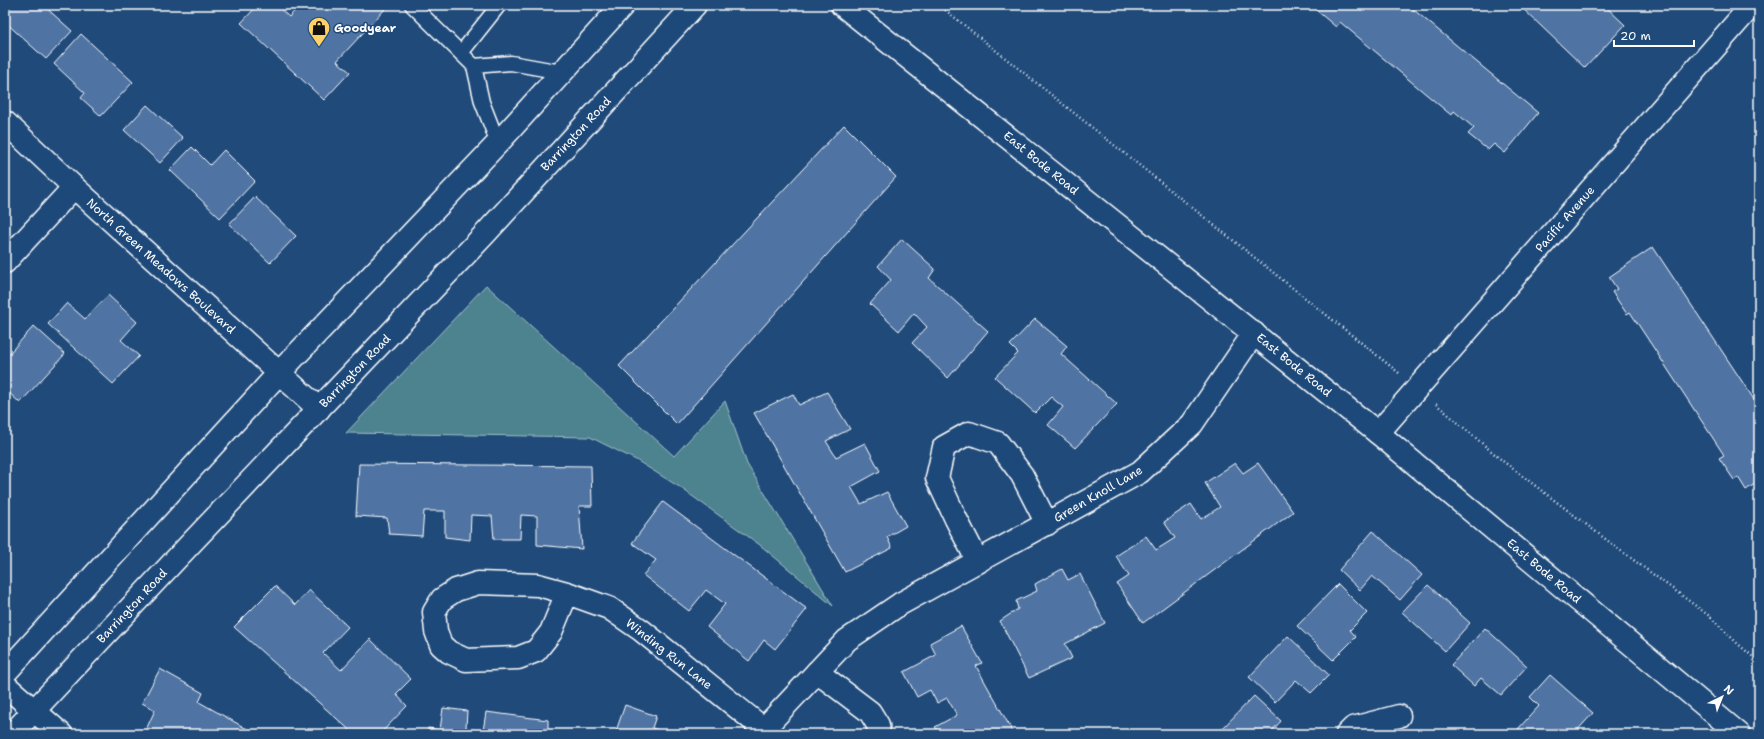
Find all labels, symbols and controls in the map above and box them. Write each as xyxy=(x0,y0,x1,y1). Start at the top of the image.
shop icon: Goodyear xyxy=(306,15,332,48)
place label: Goodyear xyxy=(334,20,397,36)
scale bar xyxy=(1614,22,1694,48)
text: 20 m xyxy=(1620,28,1651,44)
street label: Barrington Road xyxy=(537,93,615,175)
street label: East Bode Road xyxy=(1000,128,1082,199)
street label: Pacific Avenue xyxy=(1532,182,1598,256)
street label: North Green Meadows Boulevard xyxy=(83,195,239,337)
street label: East Bode Road xyxy=(1253,330,1335,401)
street label: Barrington Road xyxy=(316,331,394,411)
street label: Green Knoll Lane xyxy=(1051,462,1146,526)
street label: East Bode Road xyxy=(1503,535,1585,607)
street label: Barrington Road xyxy=(93,565,171,647)
street label: Winding Run Lane xyxy=(622,615,716,693)
north arrow xyxy=(1702,677,1742,717)
text: N xyxy=(1720,682,1737,699)

